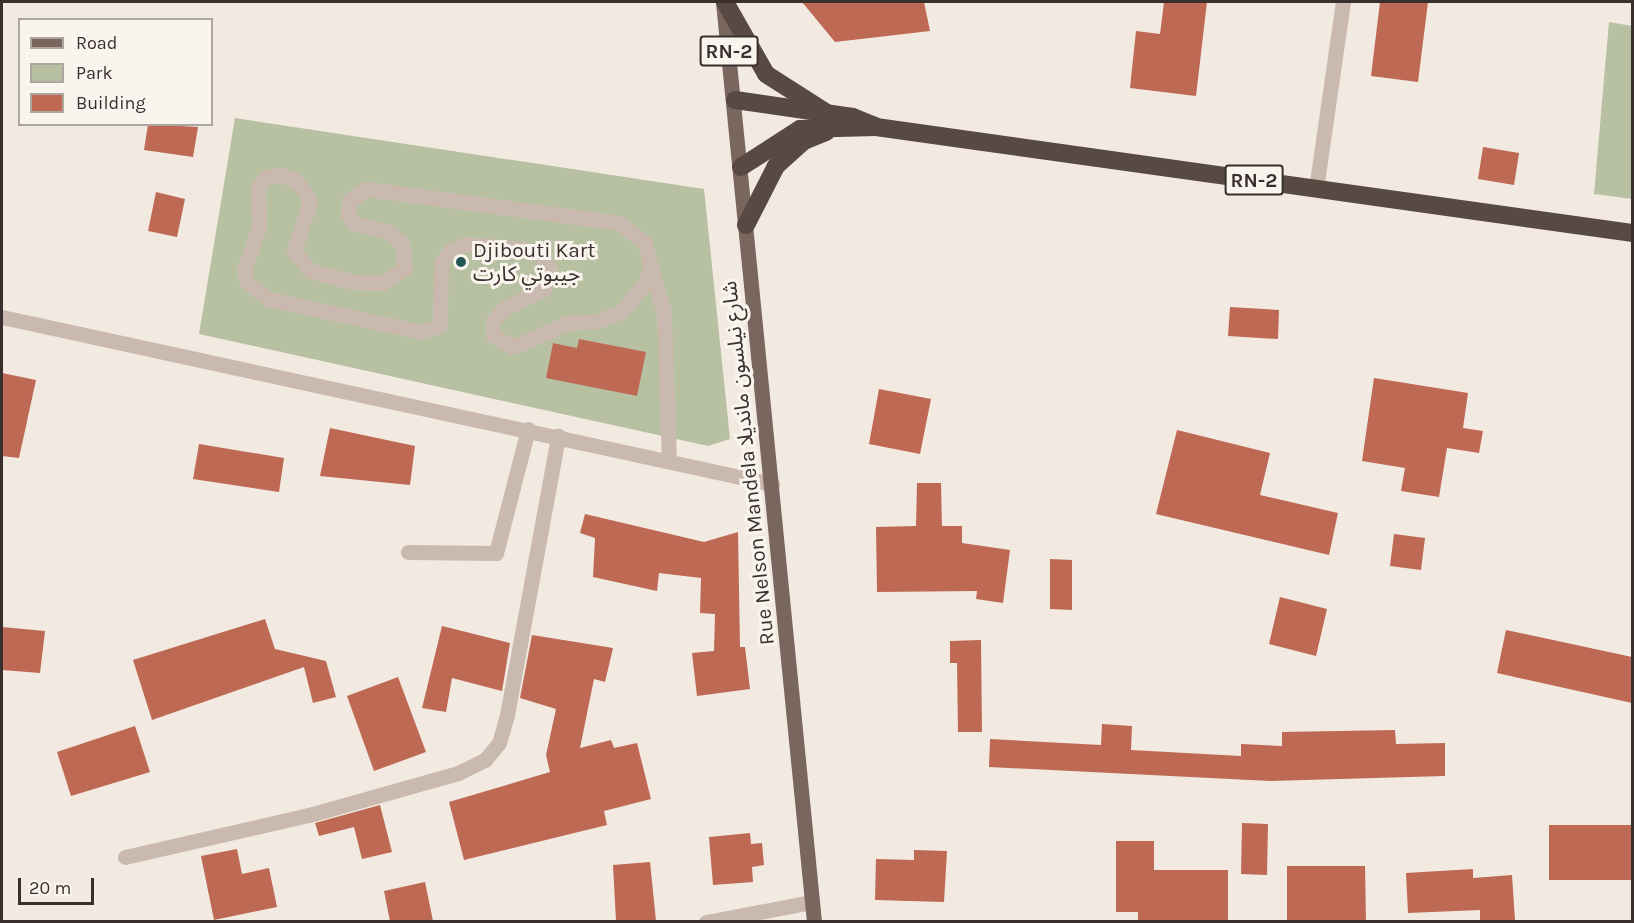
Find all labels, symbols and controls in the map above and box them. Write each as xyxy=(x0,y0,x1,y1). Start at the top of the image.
legend xyxy=(18,18,213,126)
text: Road xyxy=(76,32,117,54)
road number: RN-2 xyxy=(699,34,759,68)
text: Park xyxy=(76,62,113,84)
text: Building xyxy=(76,92,146,114)
road number: RN-2 xyxy=(1224,163,1284,197)
place label: Djibouti Kart جيبوتي كارت xyxy=(473,237,595,287)
marker: Djibouti Kart جيبوتي كارت xyxy=(454,255,468,269)
street label: Rue Nelson Mandela شارع نيلسون مانديلا xyxy=(716,280,780,646)
scale bar xyxy=(21,866,98,904)
text: 20 m xyxy=(29,877,71,899)

